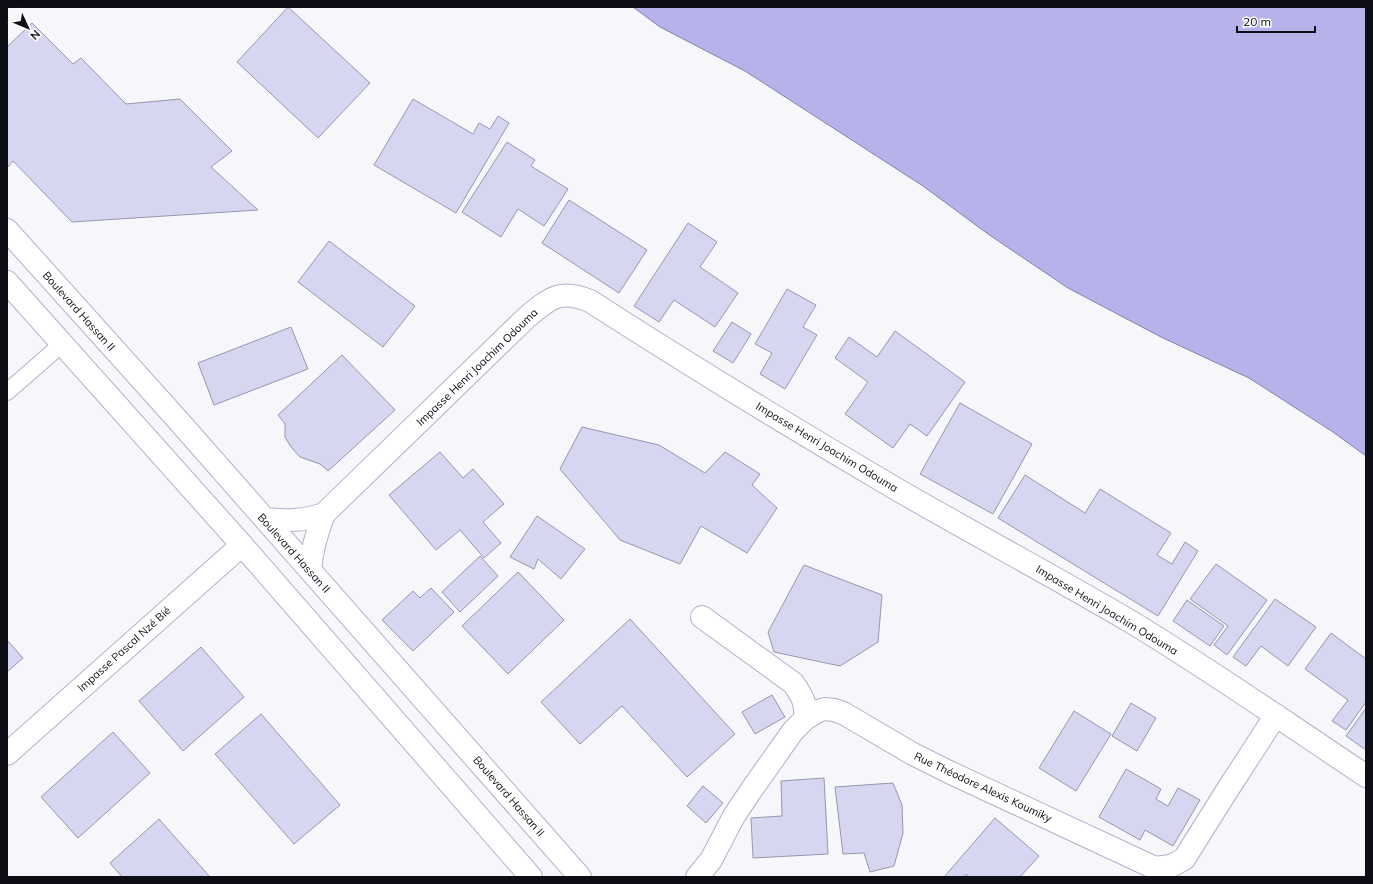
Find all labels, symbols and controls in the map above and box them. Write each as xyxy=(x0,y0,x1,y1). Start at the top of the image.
north arrow xyxy=(8,8,48,48)
scale bar xyxy=(1237,8,1315,34)
text: 20 m xyxy=(1243,14,1271,29)
text: N xyxy=(27,27,43,43)
street label: Boulevard Hassan II xyxy=(40,268,118,354)
street label: Impasse Henri Joachim Odouma xyxy=(413,305,541,429)
street label: Impasse Henri Joachim Odouma xyxy=(753,399,901,495)
street label: Boulevard Hassan II xyxy=(255,510,333,596)
street label: Impasse Henri Joachim Odouma xyxy=(1033,562,1181,658)
street label: Impasse Pascal Nzé Bié xyxy=(74,603,174,695)
street label: Rue Théodore Alexis Koumiky xyxy=(912,749,1054,825)
street label: Boulevard Hassan II xyxy=(470,753,548,839)

